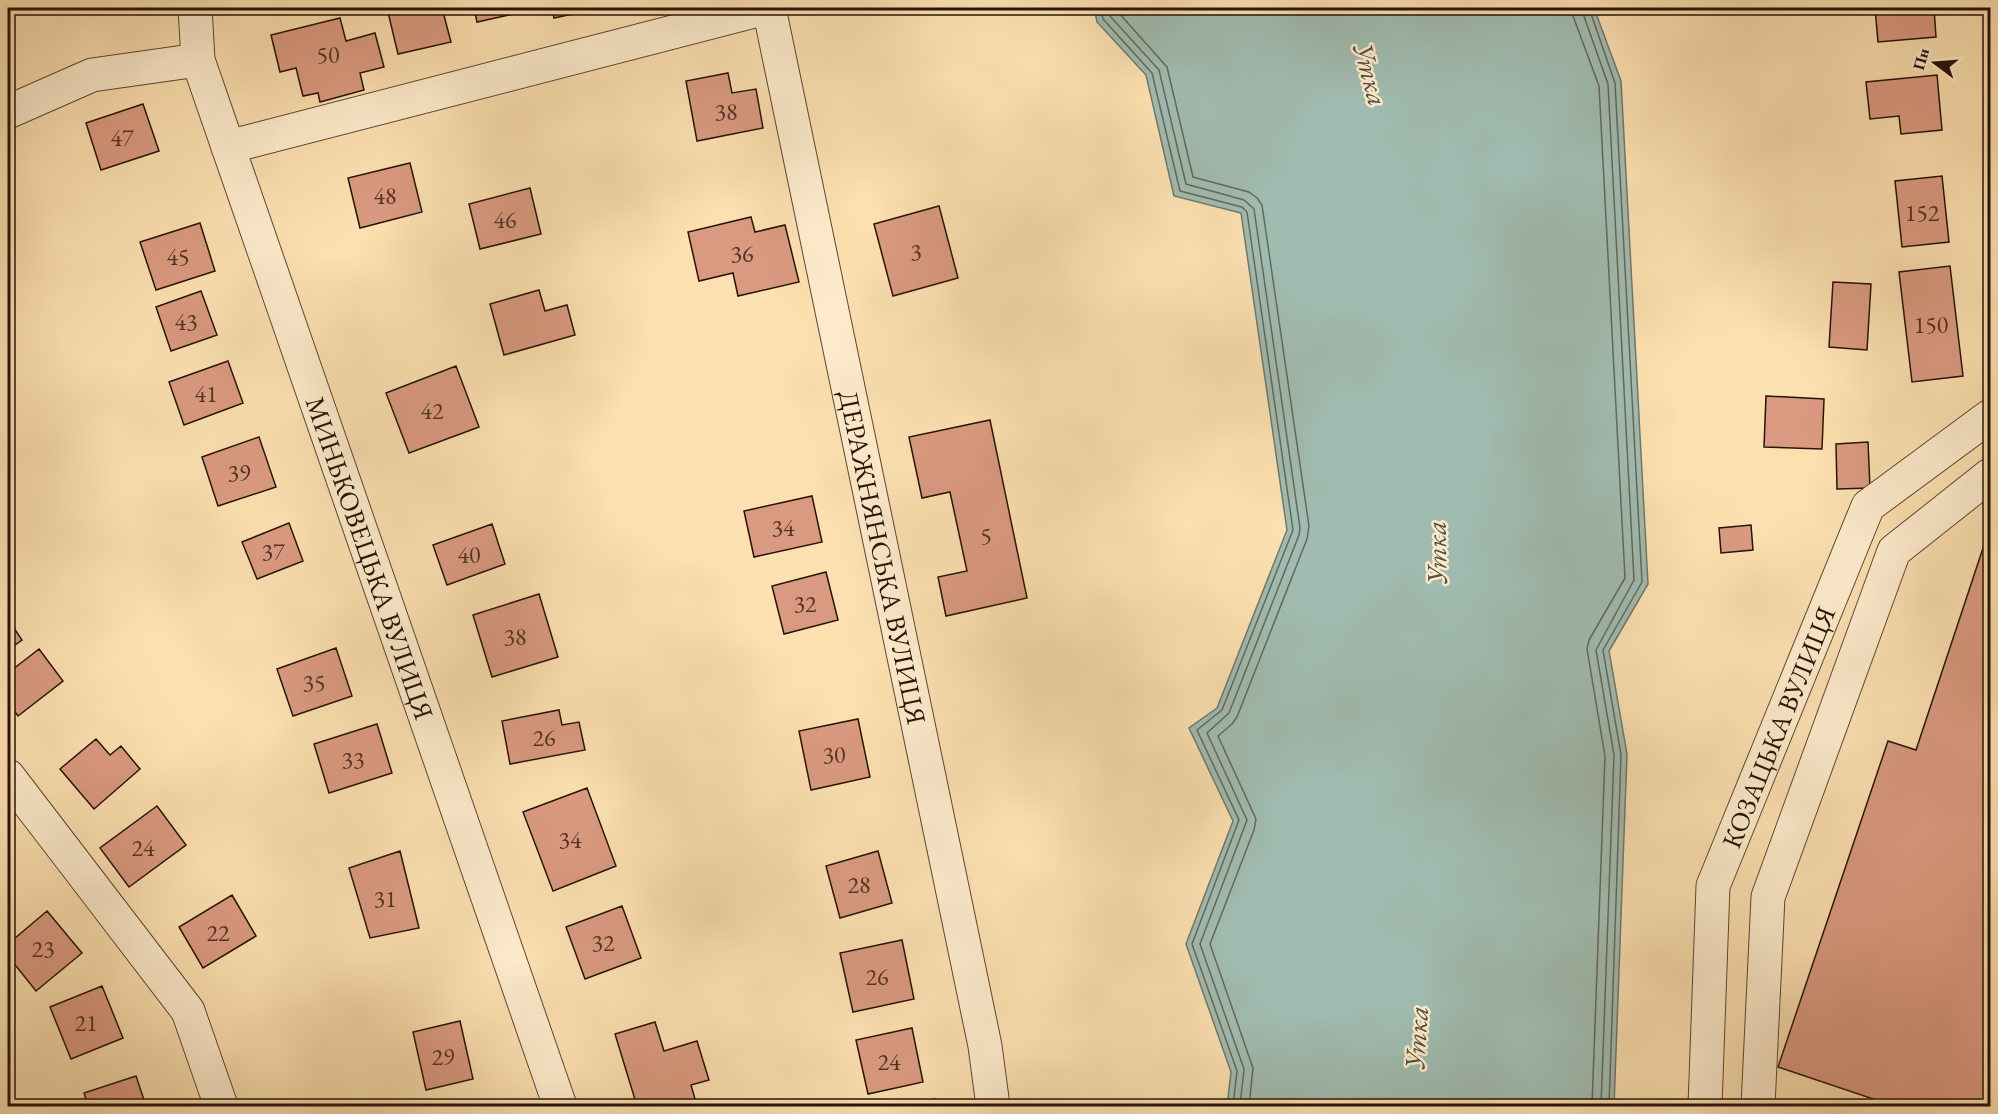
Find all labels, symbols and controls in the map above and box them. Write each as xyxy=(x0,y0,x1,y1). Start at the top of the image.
north arrow xyxy=(1905,33,1965,93)
water label: Утка xyxy=(1345,38,1397,110)
house number: 50 xyxy=(316,39,340,70)
text: Пн xyxy=(1908,46,1934,72)
house number: 38 xyxy=(714,96,738,127)
house number: 47 xyxy=(110,122,134,153)
house number: 48 xyxy=(373,180,397,211)
house number: 152 xyxy=(1905,197,1940,228)
house number: 46 xyxy=(493,204,517,235)
house number: 3 xyxy=(910,236,922,267)
house number: 36 xyxy=(730,238,754,269)
house number: 45 xyxy=(166,241,190,272)
house number: 43 xyxy=(174,306,198,337)
house number: 150 xyxy=(1914,309,1948,340)
house number: 41 xyxy=(194,378,218,409)
street label: ДЕРАЖНЯНСЬКА ВУЛИЦЯ xyxy=(831,387,935,727)
street label: МИНЬКОВЕЦЬКА ВУЛИЦЯ xyxy=(298,392,442,724)
house number: 42 xyxy=(420,395,444,426)
house number: 39 xyxy=(227,457,251,488)
house number: 34 xyxy=(771,512,795,543)
house number: 5 xyxy=(980,520,992,551)
water label: Утка xyxy=(1417,521,1455,585)
house number: 37 xyxy=(261,536,285,567)
house number: 40 xyxy=(457,539,481,570)
house number: 32 xyxy=(793,588,817,619)
street label: КОЗАЦЬКА ВУЛИЦЯ xyxy=(1713,601,1843,853)
house number: 38 xyxy=(503,621,527,652)
house number: 35 xyxy=(302,667,326,698)
house number: 26 xyxy=(532,722,556,753)
house number: 30 xyxy=(822,739,846,770)
house number: 33 xyxy=(341,744,365,775)
house number: 34 xyxy=(558,824,582,855)
house number: 24 xyxy=(131,832,155,863)
house number: 28 xyxy=(847,869,871,900)
house number: 31 xyxy=(373,883,397,914)
house number: 22 xyxy=(206,917,230,948)
house number: 32 xyxy=(591,927,615,958)
house number: 23 xyxy=(31,933,55,964)
house number: 26 xyxy=(865,961,889,992)
water label: Утка xyxy=(1396,1005,1436,1071)
house number: 21 xyxy=(74,1007,98,1038)
house number: 29 xyxy=(431,1041,455,1072)
house number: 24 xyxy=(877,1046,901,1077)

